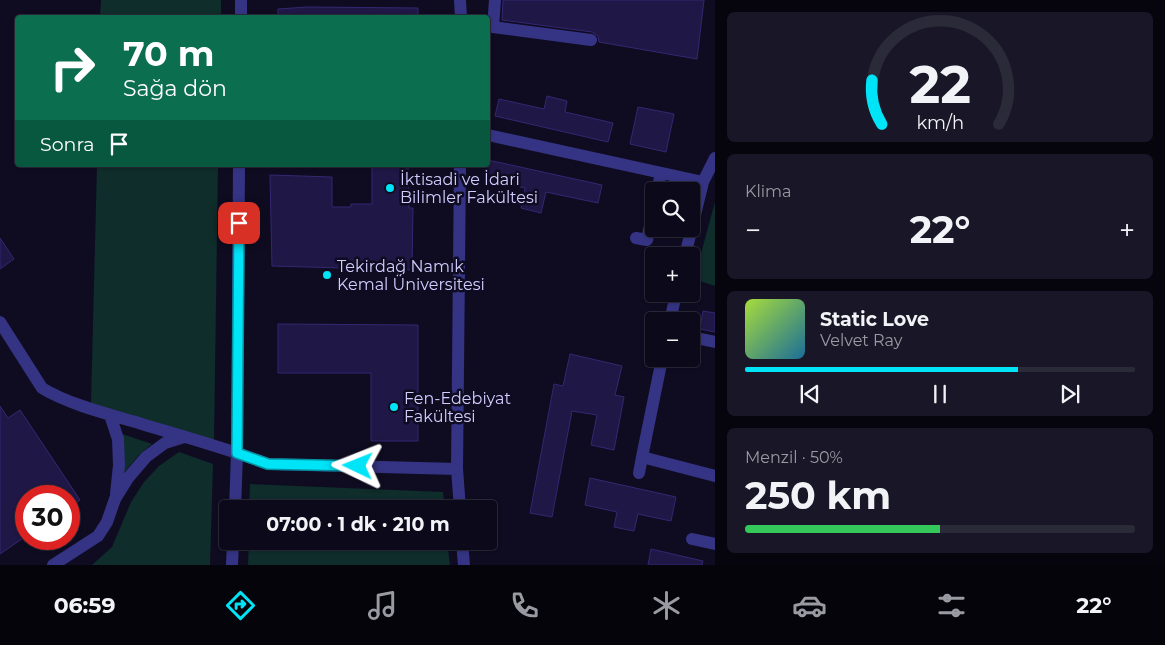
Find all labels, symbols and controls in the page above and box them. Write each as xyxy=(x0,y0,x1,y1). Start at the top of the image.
text: 70 m xyxy=(123,32,214,75)
icon: right xyxy=(40,35,105,100)
text: 22 xyxy=(909,53,971,116)
text: Sağa dön xyxy=(123,75,227,102)
text: km/h xyxy=(916,112,964,133)
icon: arrive xyxy=(105,130,133,158)
text: Sonra xyxy=(40,133,95,156)
place label: İktisadi ve İdari Bilimler Fakültesi xyxy=(400,170,538,207)
marker: İktisadi ve İdari Bilimler Fakültesi xyxy=(384,182,396,194)
map controls xyxy=(645,182,700,367)
button: search xyxy=(645,182,700,237)
text: Klima xyxy=(745,182,791,201)
pin xyxy=(218,202,260,244)
text: 22° xyxy=(910,206,970,253)
icon: arrive xyxy=(225,209,253,237)
text: − xyxy=(745,213,761,247)
text: + xyxy=(1119,213,1135,247)
button: + xyxy=(645,247,700,302)
place label: Tekirdağ Namık Kemal Üniversitesi xyxy=(337,257,485,294)
marker: Tekirdağ Namık Kemal Üniversitesi xyxy=(321,269,333,281)
text: Static Love xyxy=(820,308,929,331)
button: − xyxy=(645,312,700,367)
text: Velvet Ray xyxy=(820,331,902,350)
icon: previous xyxy=(796,380,824,408)
icon: pause xyxy=(926,380,954,408)
icon: next xyxy=(1056,380,1084,408)
place label: Fen-Edebiyat Fakültesi xyxy=(404,389,511,426)
marker: Fen-Edebiyat Fakültesi xyxy=(388,401,400,413)
position arrow xyxy=(331,439,383,491)
text: Menzil · 50% xyxy=(745,448,843,467)
text: 250 km xyxy=(745,472,891,519)
speed limit sign: 30 xyxy=(15,485,80,550)
text: 07:00 · 1 dk · 210 m xyxy=(266,513,450,536)
icon: directions xyxy=(223,588,258,623)
icon: music xyxy=(365,588,400,623)
icon: phone xyxy=(507,588,542,623)
icon: climate xyxy=(649,588,684,623)
icon: car xyxy=(792,588,827,623)
icon: filters xyxy=(934,588,969,623)
text: 06:59 xyxy=(54,592,115,619)
text: 22° xyxy=(1076,592,1111,619)

